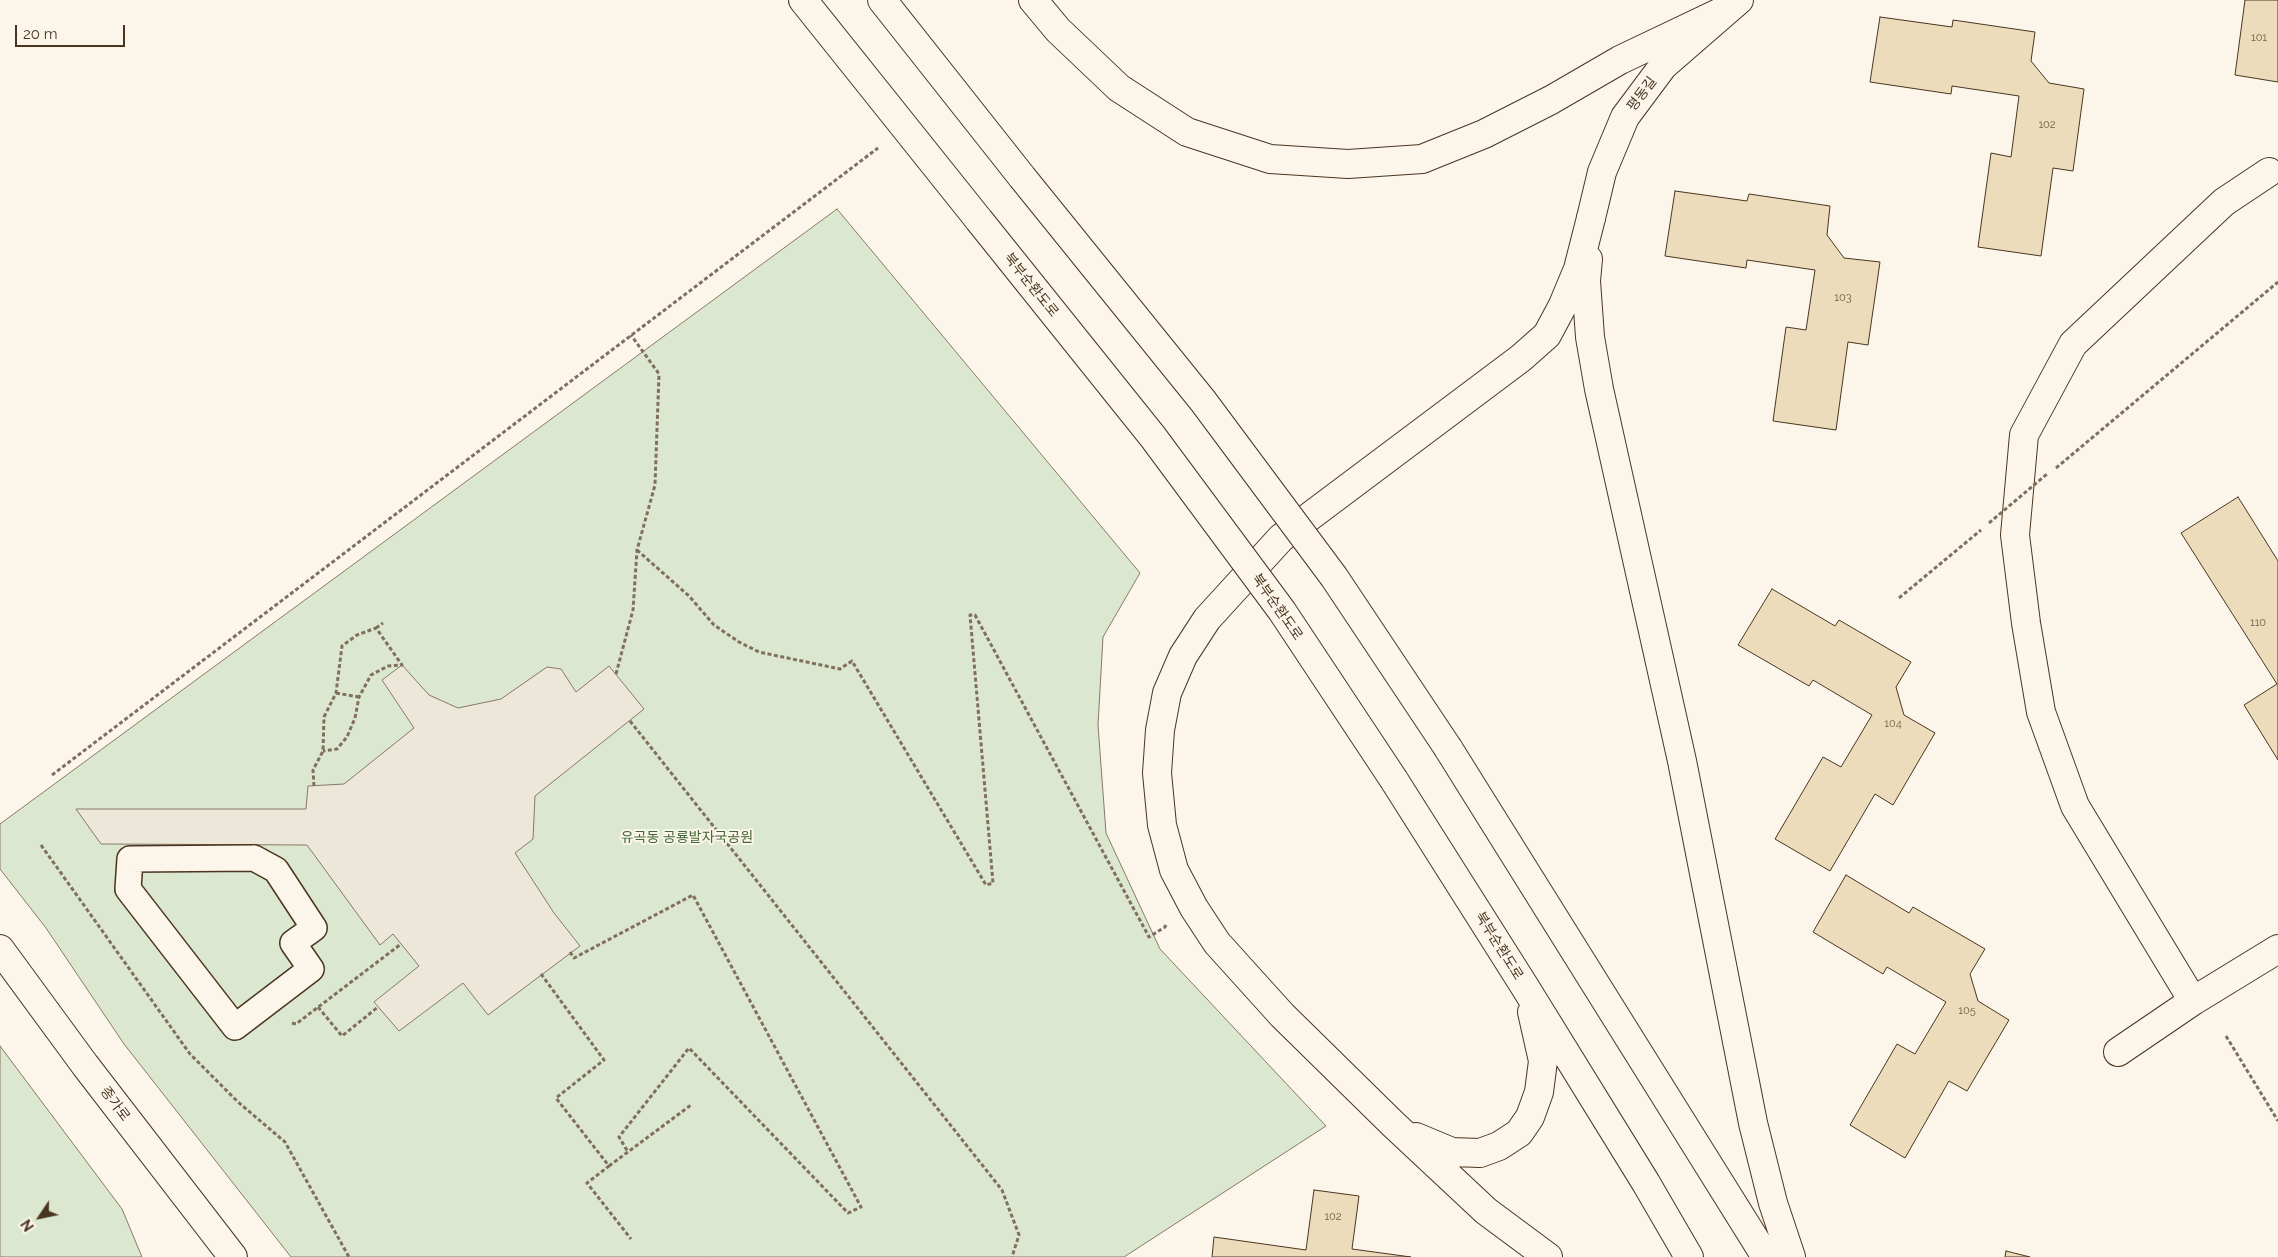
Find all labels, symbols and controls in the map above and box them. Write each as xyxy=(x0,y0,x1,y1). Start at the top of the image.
scale bar xyxy=(18,15,128,47)
text: 20 m xyxy=(23,25,58,43)
house number: 101 xyxy=(2251,31,2267,45)
street label: 평동길 xyxy=(1624,74,1660,114)
house number: 102 xyxy=(2038,118,2056,132)
street label: 북부순환도로 xyxy=(1000,250,1062,320)
house number: 103 xyxy=(1834,291,1852,305)
street label: 북부순환도로 xyxy=(1248,571,1306,643)
house number: 110 xyxy=(2250,616,2266,630)
house number: 104 xyxy=(1884,717,1902,731)
park label: 유곡동 공룡발자국공원 xyxy=(621,830,753,846)
street label: 북부순환도로 xyxy=(1471,909,1527,983)
house number: 105 xyxy=(1958,1004,1976,1018)
street label: 종가로 xyxy=(97,1084,133,1124)
north arrow xyxy=(15,1192,65,1242)
house number: 102 xyxy=(1324,1210,1342,1224)
text: N xyxy=(18,1216,37,1234)

